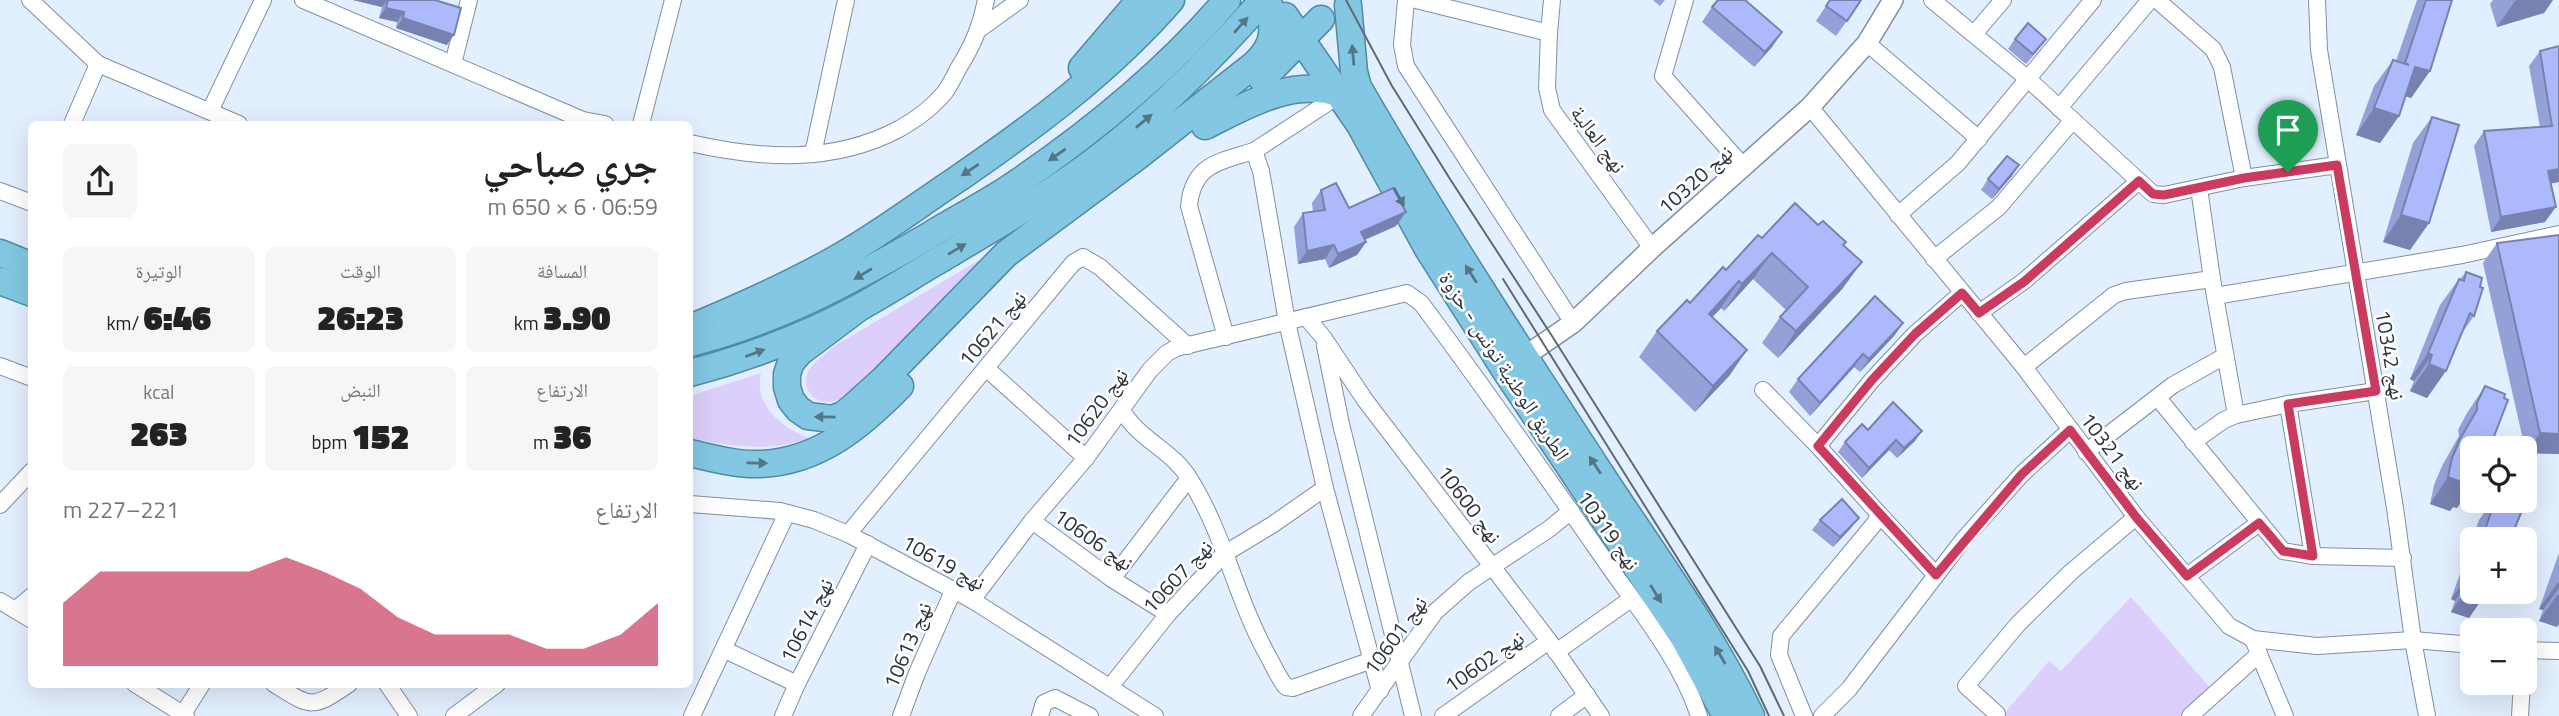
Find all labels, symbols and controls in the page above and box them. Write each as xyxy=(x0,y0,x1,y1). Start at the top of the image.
one-way arrow xyxy=(1233,16,1248,33)
one-way arrow xyxy=(1347,43,1358,65)
street label: نهج العالية xyxy=(1563,98,1635,180)
pin xyxy=(2258,100,2318,172)
icon: arrive xyxy=(2269,111,2307,149)
one-way arrow xyxy=(1134,113,1152,128)
text: جري صباحي xyxy=(483,134,658,192)
street label: نهج 10320 xyxy=(1650,137,1740,221)
button: share xyxy=(63,144,137,218)
one-way arrow xyxy=(1048,148,1066,162)
one-way arrow xyxy=(961,163,979,177)
one-way arrow xyxy=(1393,188,1405,207)
text: 06:59 · 6 × 650 m xyxy=(488,189,658,224)
one-way arrow xyxy=(947,243,966,256)
text: الوتيرة xyxy=(136,256,182,285)
text: الوقت xyxy=(340,256,381,285)
text: المسافة xyxy=(537,256,587,285)
street label: الطريق الوطنية تونس - حزوة xyxy=(1432,265,1578,467)
one-way arrow xyxy=(1465,265,1478,284)
one-way arrow xyxy=(854,268,873,280)
street label: نهج 10621 xyxy=(950,283,1034,373)
text: 6:46 xyxy=(143,290,211,344)
text: 26:23 xyxy=(317,290,404,344)
text: 3.90 xyxy=(543,290,611,344)
street label: نهج 10342 xyxy=(2367,307,2415,403)
text: /km xyxy=(106,308,143,337)
text: km xyxy=(514,308,543,337)
one-way arrow xyxy=(744,347,765,358)
street label: نهج 10620 xyxy=(1056,361,1136,453)
text: النبض xyxy=(340,375,381,404)
text: الارتفاع xyxy=(536,375,588,404)
text: kcal xyxy=(143,377,174,406)
street label: نهج 10321 xyxy=(2073,405,2153,497)
text: 263 xyxy=(130,406,188,460)
text: 152 xyxy=(352,409,409,463)
text: 36 xyxy=(553,409,591,463)
one-way arrow xyxy=(814,411,836,423)
text: bpm xyxy=(312,427,352,456)
text: m xyxy=(533,427,553,456)
map controls xyxy=(2460,436,2537,695)
button: locate xyxy=(2460,436,2537,513)
one-way arrow xyxy=(1589,455,1602,475)
one-way arrow xyxy=(746,457,768,469)
street label: نهج 10600 xyxy=(1430,458,1510,550)
street label: نهج 10319 xyxy=(1570,483,1648,577)
text: 221–227 m xyxy=(63,492,179,527)
text: الارتفاع xyxy=(595,492,658,527)
street label: نهج 10606 xyxy=(1047,500,1141,578)
street label: نهج 10619 xyxy=(896,526,992,598)
button: + xyxy=(2460,527,2537,604)
street label: نهج 10607 xyxy=(1134,532,1220,620)
street label: نهج 10614 xyxy=(771,572,841,668)
one-way arrow xyxy=(1649,585,1662,604)
street label: نهج 10601 xyxy=(1355,589,1435,681)
street label: نهج 10613 xyxy=(874,597,940,693)
button: − xyxy=(2460,618,2537,695)
street label: نهج 10602 xyxy=(1437,622,1531,700)
one-way arrow xyxy=(1714,646,1726,665)

